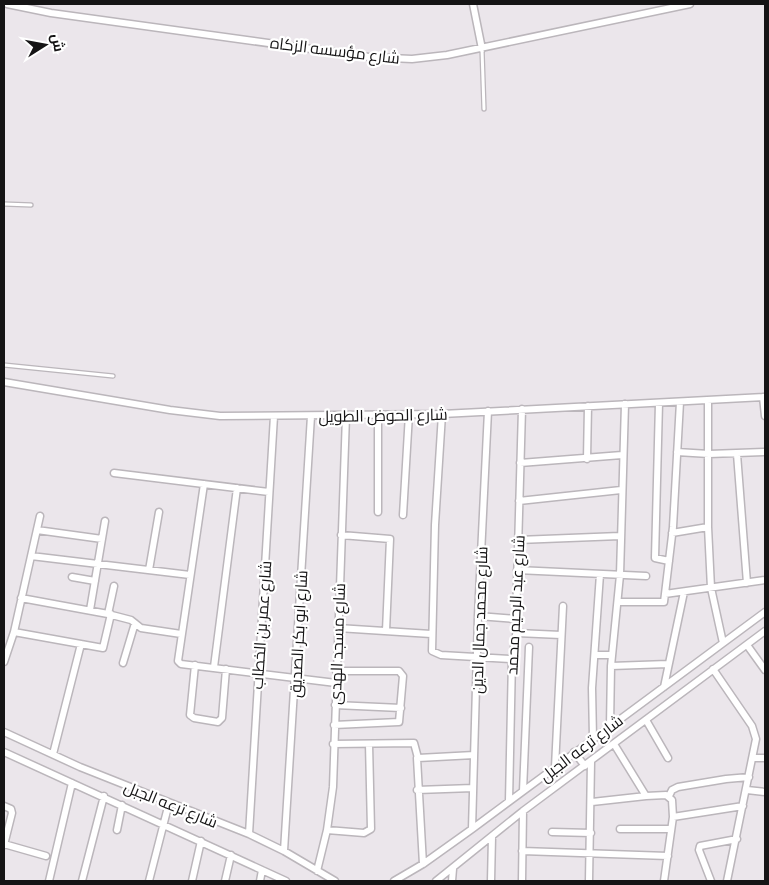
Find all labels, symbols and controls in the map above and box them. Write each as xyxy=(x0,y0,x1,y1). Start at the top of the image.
north arrow xyxy=(20,20,70,70)
text: ش xyxy=(45,32,68,53)
street label: شارع مؤسسه الزكاه xyxy=(269,32,401,70)
street label: شارع الحوض الطويل xyxy=(318,404,448,428)
street label: شارع عبد الرحيم محمد xyxy=(501,534,531,676)
street label: شارع محمد جمال الدين xyxy=(466,546,494,694)
street label: شارع عمر بن الخطاب xyxy=(247,560,277,690)
street label: شارع ابو بكر الصديق xyxy=(285,570,313,698)
street label: شارع مسجد الهدى xyxy=(325,583,351,705)
street label: شارع ترعه الجبل xyxy=(535,710,628,788)
street label: شارع ترعه الجبل xyxy=(120,776,221,834)

